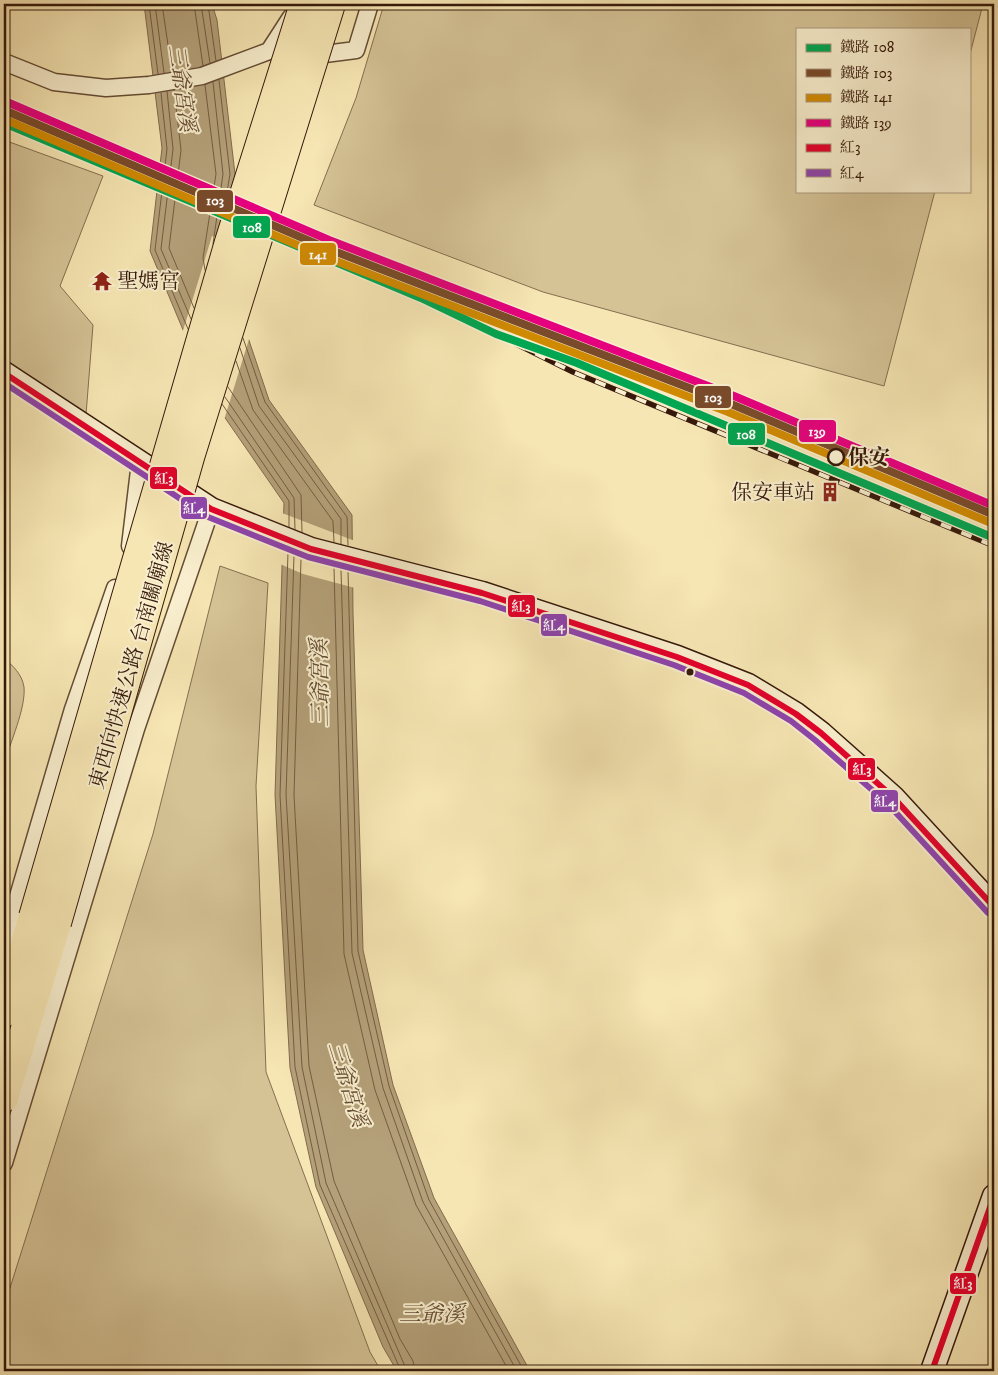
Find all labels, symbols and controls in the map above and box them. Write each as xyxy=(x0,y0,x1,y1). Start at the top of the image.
legend xyxy=(796,28,970,192)
text: 鐵路 108 xyxy=(840,38,894,57)
water label: 三爺宮溪 xyxy=(162,43,201,136)
text: 鐵路 103 xyxy=(840,64,892,83)
text: 鐵路 141 xyxy=(840,88,893,107)
text: 鐵路 139 xyxy=(840,114,892,133)
text: 紅3 xyxy=(840,138,861,157)
text: 紅4 xyxy=(840,164,864,183)
line badge: 103 xyxy=(196,189,234,213)
text: 103 xyxy=(206,192,224,210)
line badge: 108 xyxy=(232,215,271,239)
text: 108 xyxy=(242,219,262,237)
line badge: 141 xyxy=(299,242,337,266)
text: 141 xyxy=(309,246,327,264)
place label: 聖媽宮 xyxy=(117,269,180,295)
temple icon: 聖媽宮 xyxy=(91,270,113,292)
line badge: 103 xyxy=(694,385,732,409)
text: 103 xyxy=(704,389,722,407)
line badge: 139 xyxy=(798,419,837,443)
line badge: 108 xyxy=(727,422,766,446)
text: 139 xyxy=(808,423,826,441)
text: 108 xyxy=(736,426,756,444)
place label: 保安 xyxy=(848,445,890,471)
marker: 保安 xyxy=(827,448,845,466)
line badge: 紅3 xyxy=(149,466,178,490)
text: 紅3 xyxy=(154,470,174,488)
place label: 保安車站 xyxy=(731,480,815,506)
building icon: 保安車站 xyxy=(819,481,841,503)
line badge: 紅4 xyxy=(180,496,208,520)
text: 紅4 xyxy=(183,500,206,518)
street label: 東西向快速公路 台南關廟線 xyxy=(84,538,180,792)
line badge: 紅3 xyxy=(507,594,536,618)
text: 紅3 xyxy=(511,598,531,616)
line badge: 紅4 xyxy=(540,613,568,637)
text: 紅4 xyxy=(543,617,566,635)
water label: 三爺宮溪 xyxy=(306,637,335,727)
unlabelled marker xyxy=(685,667,695,677)
line badge: 紅3 xyxy=(847,757,876,781)
text: 紅3 xyxy=(852,761,872,779)
line badge: 紅4 xyxy=(870,789,899,813)
text: 紅4 xyxy=(874,793,897,811)
water label: 三爺宮溪 xyxy=(322,1038,374,1132)
line badge: 紅3 xyxy=(949,1272,977,1295)
text: 紅3 xyxy=(953,1275,973,1293)
water label: 三爺溪 xyxy=(399,1301,467,1328)

